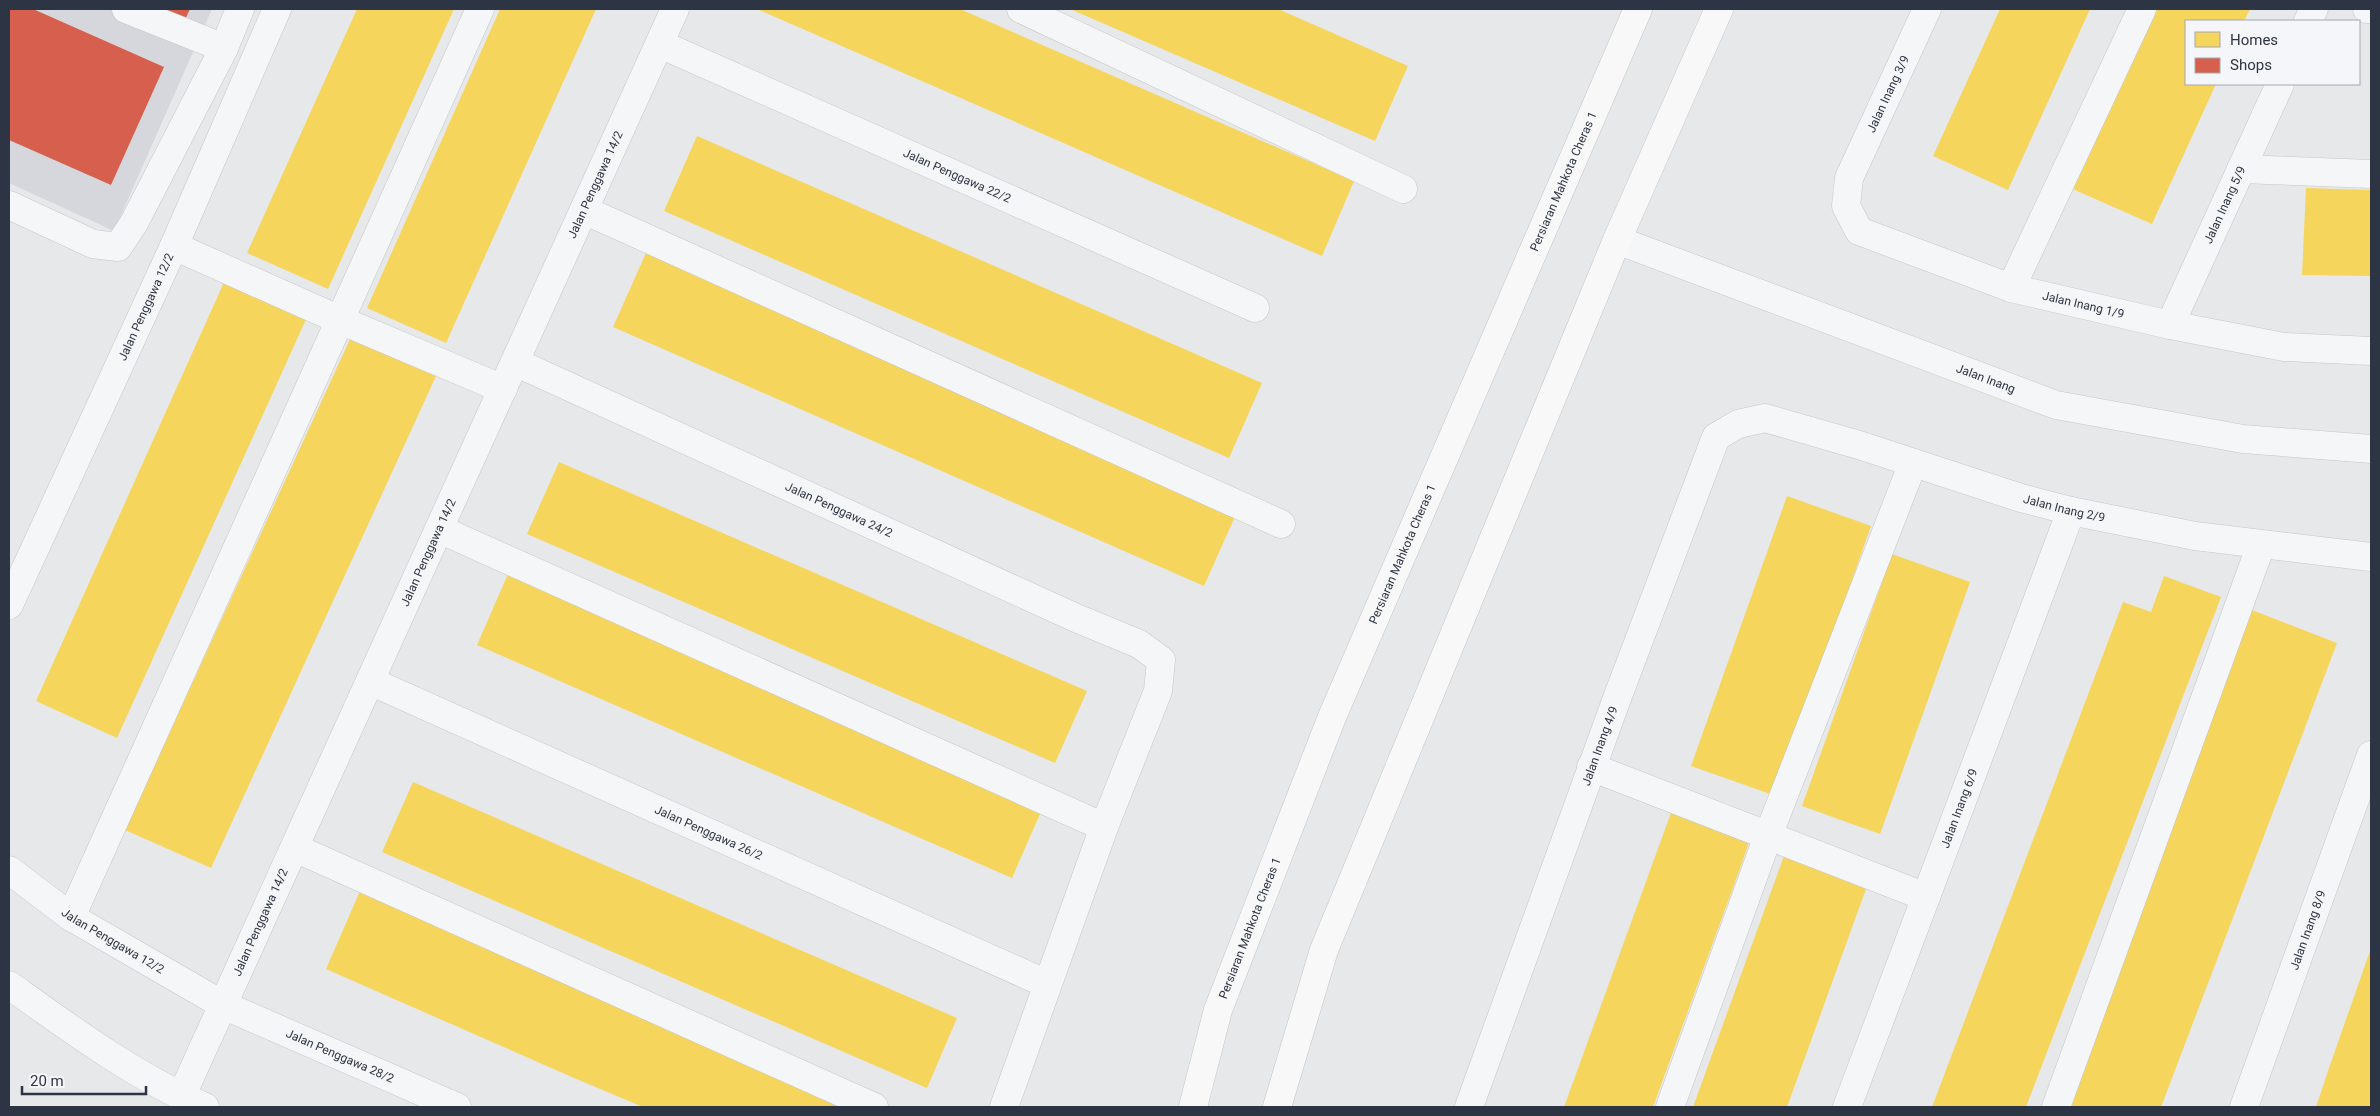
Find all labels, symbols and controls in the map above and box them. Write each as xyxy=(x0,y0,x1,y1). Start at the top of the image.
legend xyxy=(2185,20,2360,85)
text: Homes xyxy=(2230,31,2278,49)
street label: Jalan Inang 3/9 xyxy=(1864,53,1912,135)
text: Shops xyxy=(2230,56,2272,74)
street label: Persiaran Mahkota Cheras 1 xyxy=(1527,109,1600,253)
street label: Jalan Penggawa 14/2 xyxy=(565,128,626,241)
street label: Jalan Penggawa 22/2 xyxy=(901,146,1013,206)
street label: Jalan Inang 5/9 xyxy=(2201,164,2249,246)
street label: Jalan Penggawa 12/2 xyxy=(115,251,177,363)
street label: Jalan Inang 1/9 xyxy=(2041,289,2126,321)
street label: Jalan Inang xyxy=(1954,361,2017,396)
street label: Jalan Penggawa 24/2 xyxy=(783,479,895,540)
street label: Persiaran Mahkota Cheras 1 xyxy=(1366,482,1439,626)
street label: Jalan Inang 2/9 xyxy=(2022,492,2106,525)
street label: Jalan Penggawa 14/2 xyxy=(398,496,459,608)
street label: Jalan Inang 4/9 xyxy=(1579,704,1621,788)
street label: Jalan Inang 6/9 xyxy=(1938,767,1980,850)
street label: Jalan Penggawa 26/2 xyxy=(653,802,765,863)
street label: Persiaran Mahkota Cheras 1 xyxy=(1216,855,1284,1001)
street label: Jalan Penggawa 14/2 xyxy=(230,866,291,978)
street label: Jalan Inang 8/9 xyxy=(2287,889,2329,972)
street label: Jalan Penggawa 12/2 xyxy=(59,905,167,977)
street label: Jalan Penggawa 28/2 xyxy=(284,1026,396,1086)
scale bar xyxy=(22,1064,146,1096)
text: 20 m xyxy=(30,1072,64,1090)

